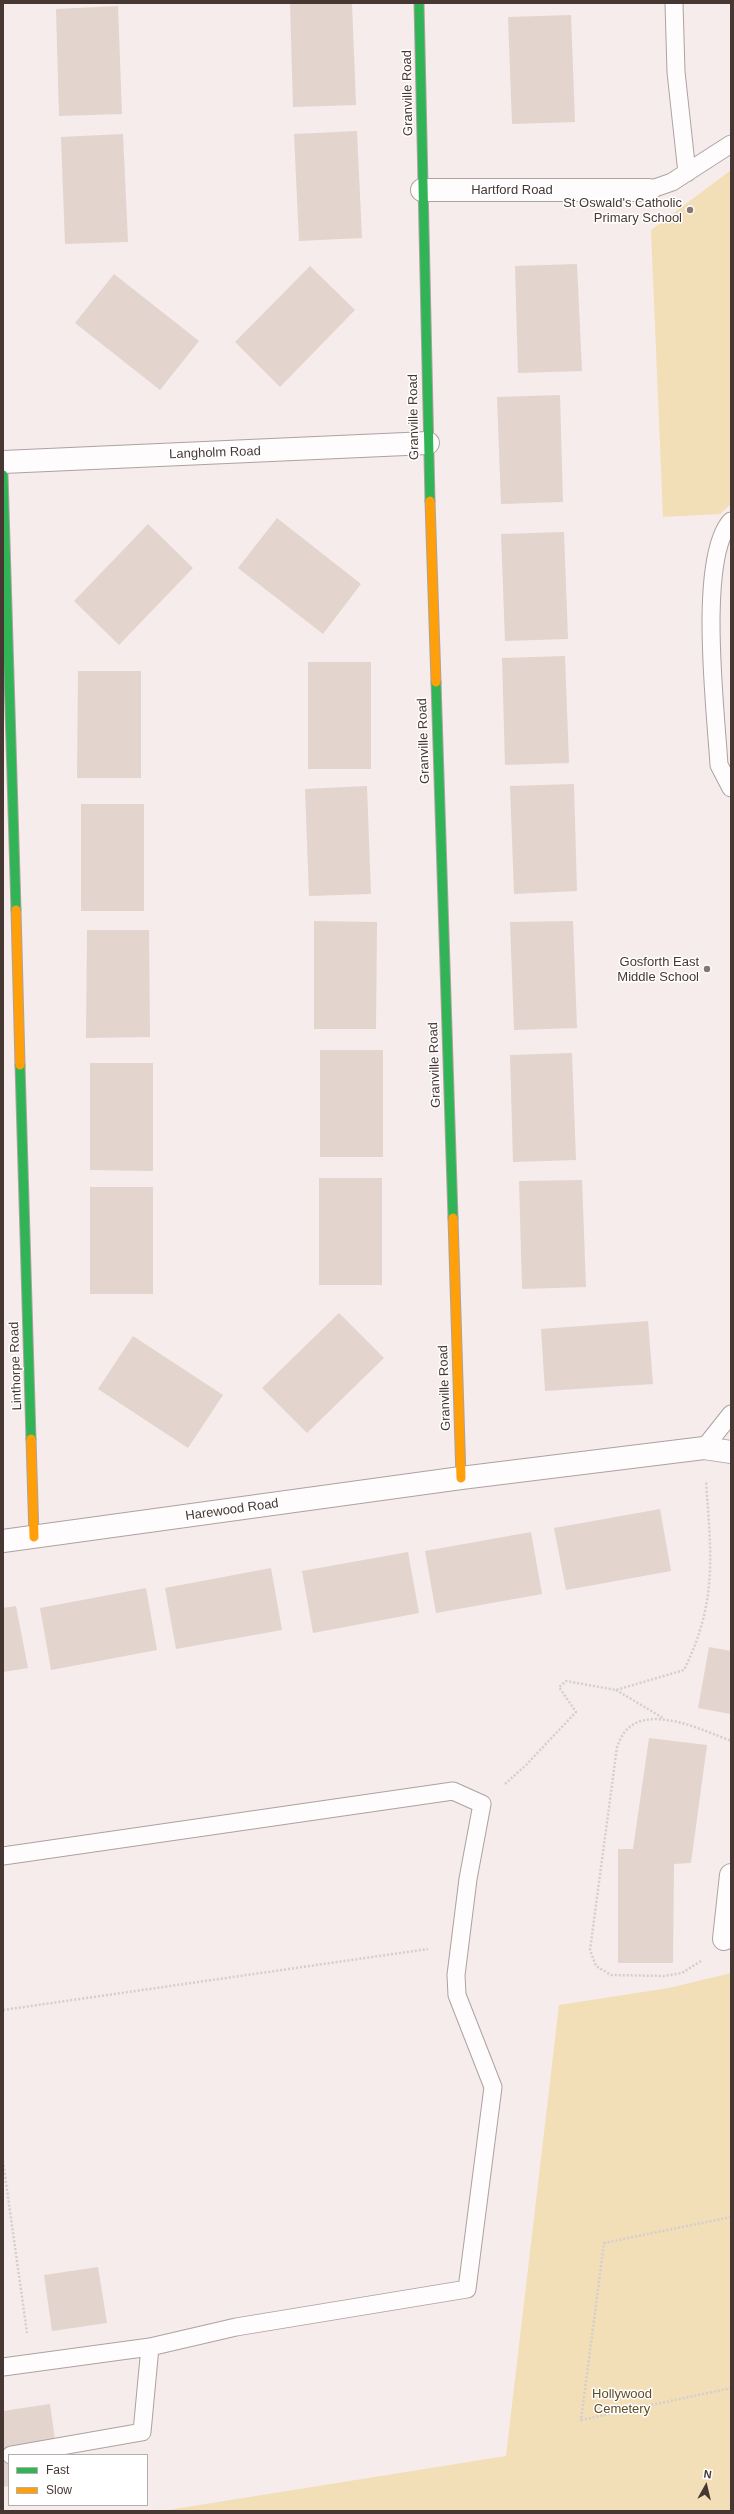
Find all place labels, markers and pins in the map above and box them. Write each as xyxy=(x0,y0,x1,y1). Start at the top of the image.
place label: St Oswald's Catholic Primary School xyxy=(563,195,682,226)
marker: St Oswald's Catholic Primary School xyxy=(685,205,695,215)
place label: Gosforth East Middle School xyxy=(617,954,699,985)
marker: Gosforth East Middle School xyxy=(702,964,712,974)

